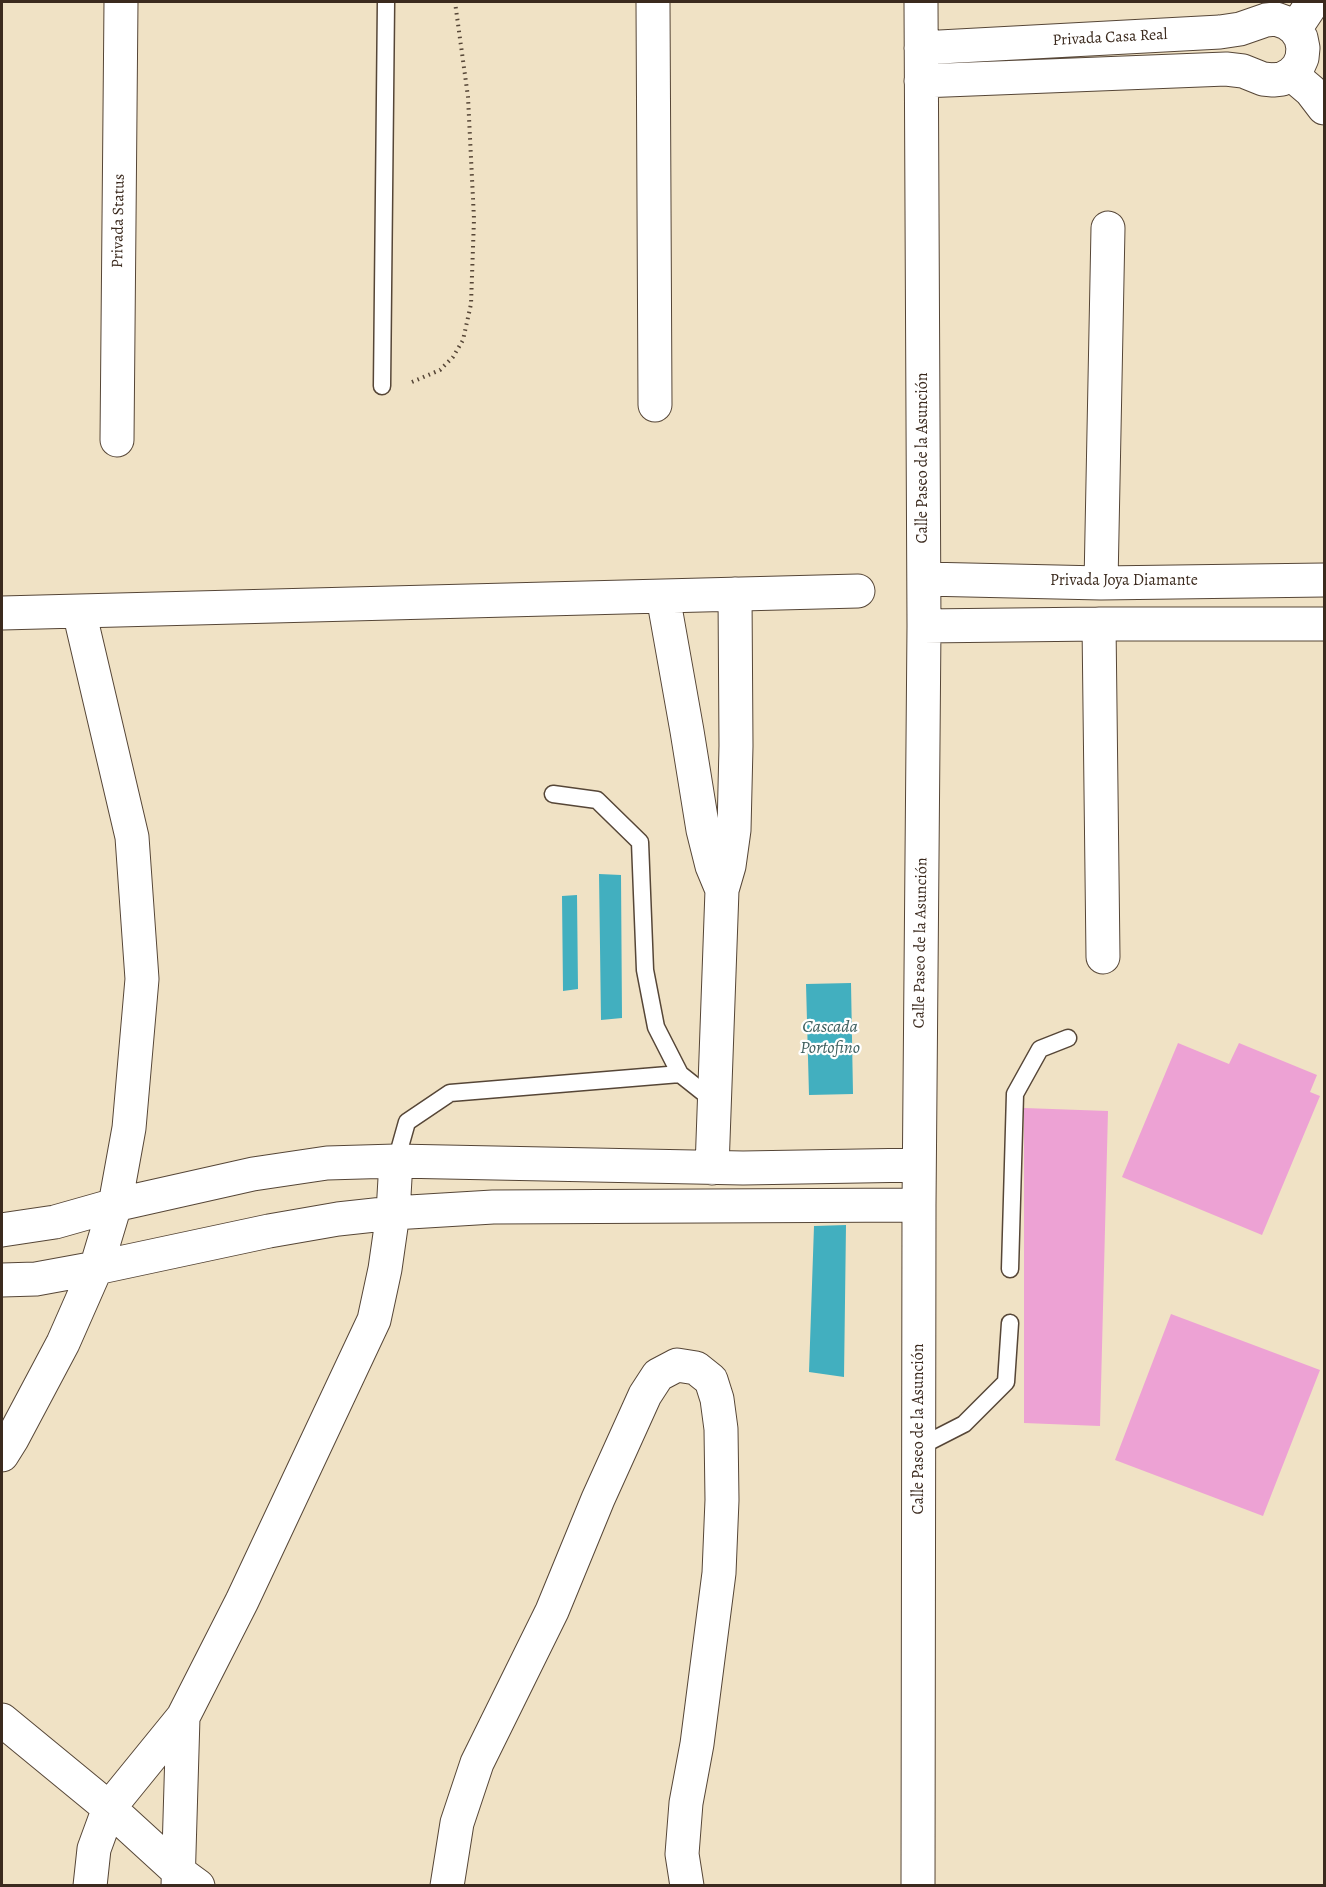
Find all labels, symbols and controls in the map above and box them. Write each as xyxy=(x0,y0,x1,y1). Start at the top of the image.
street label: Privada Casa Real xyxy=(1052,25,1168,51)
street label: Privada Status xyxy=(109,174,129,268)
street label: Calle Paseo de la Asunción xyxy=(913,373,933,543)
street label: Privada Joya Diamante xyxy=(1050,571,1198,591)
street label: Calle Paseo de la Asunción xyxy=(910,857,932,1029)
water label: Cascada Portofino xyxy=(800,1017,860,1060)
street label: Calle Paseo de la Asunción xyxy=(909,1344,929,1514)

